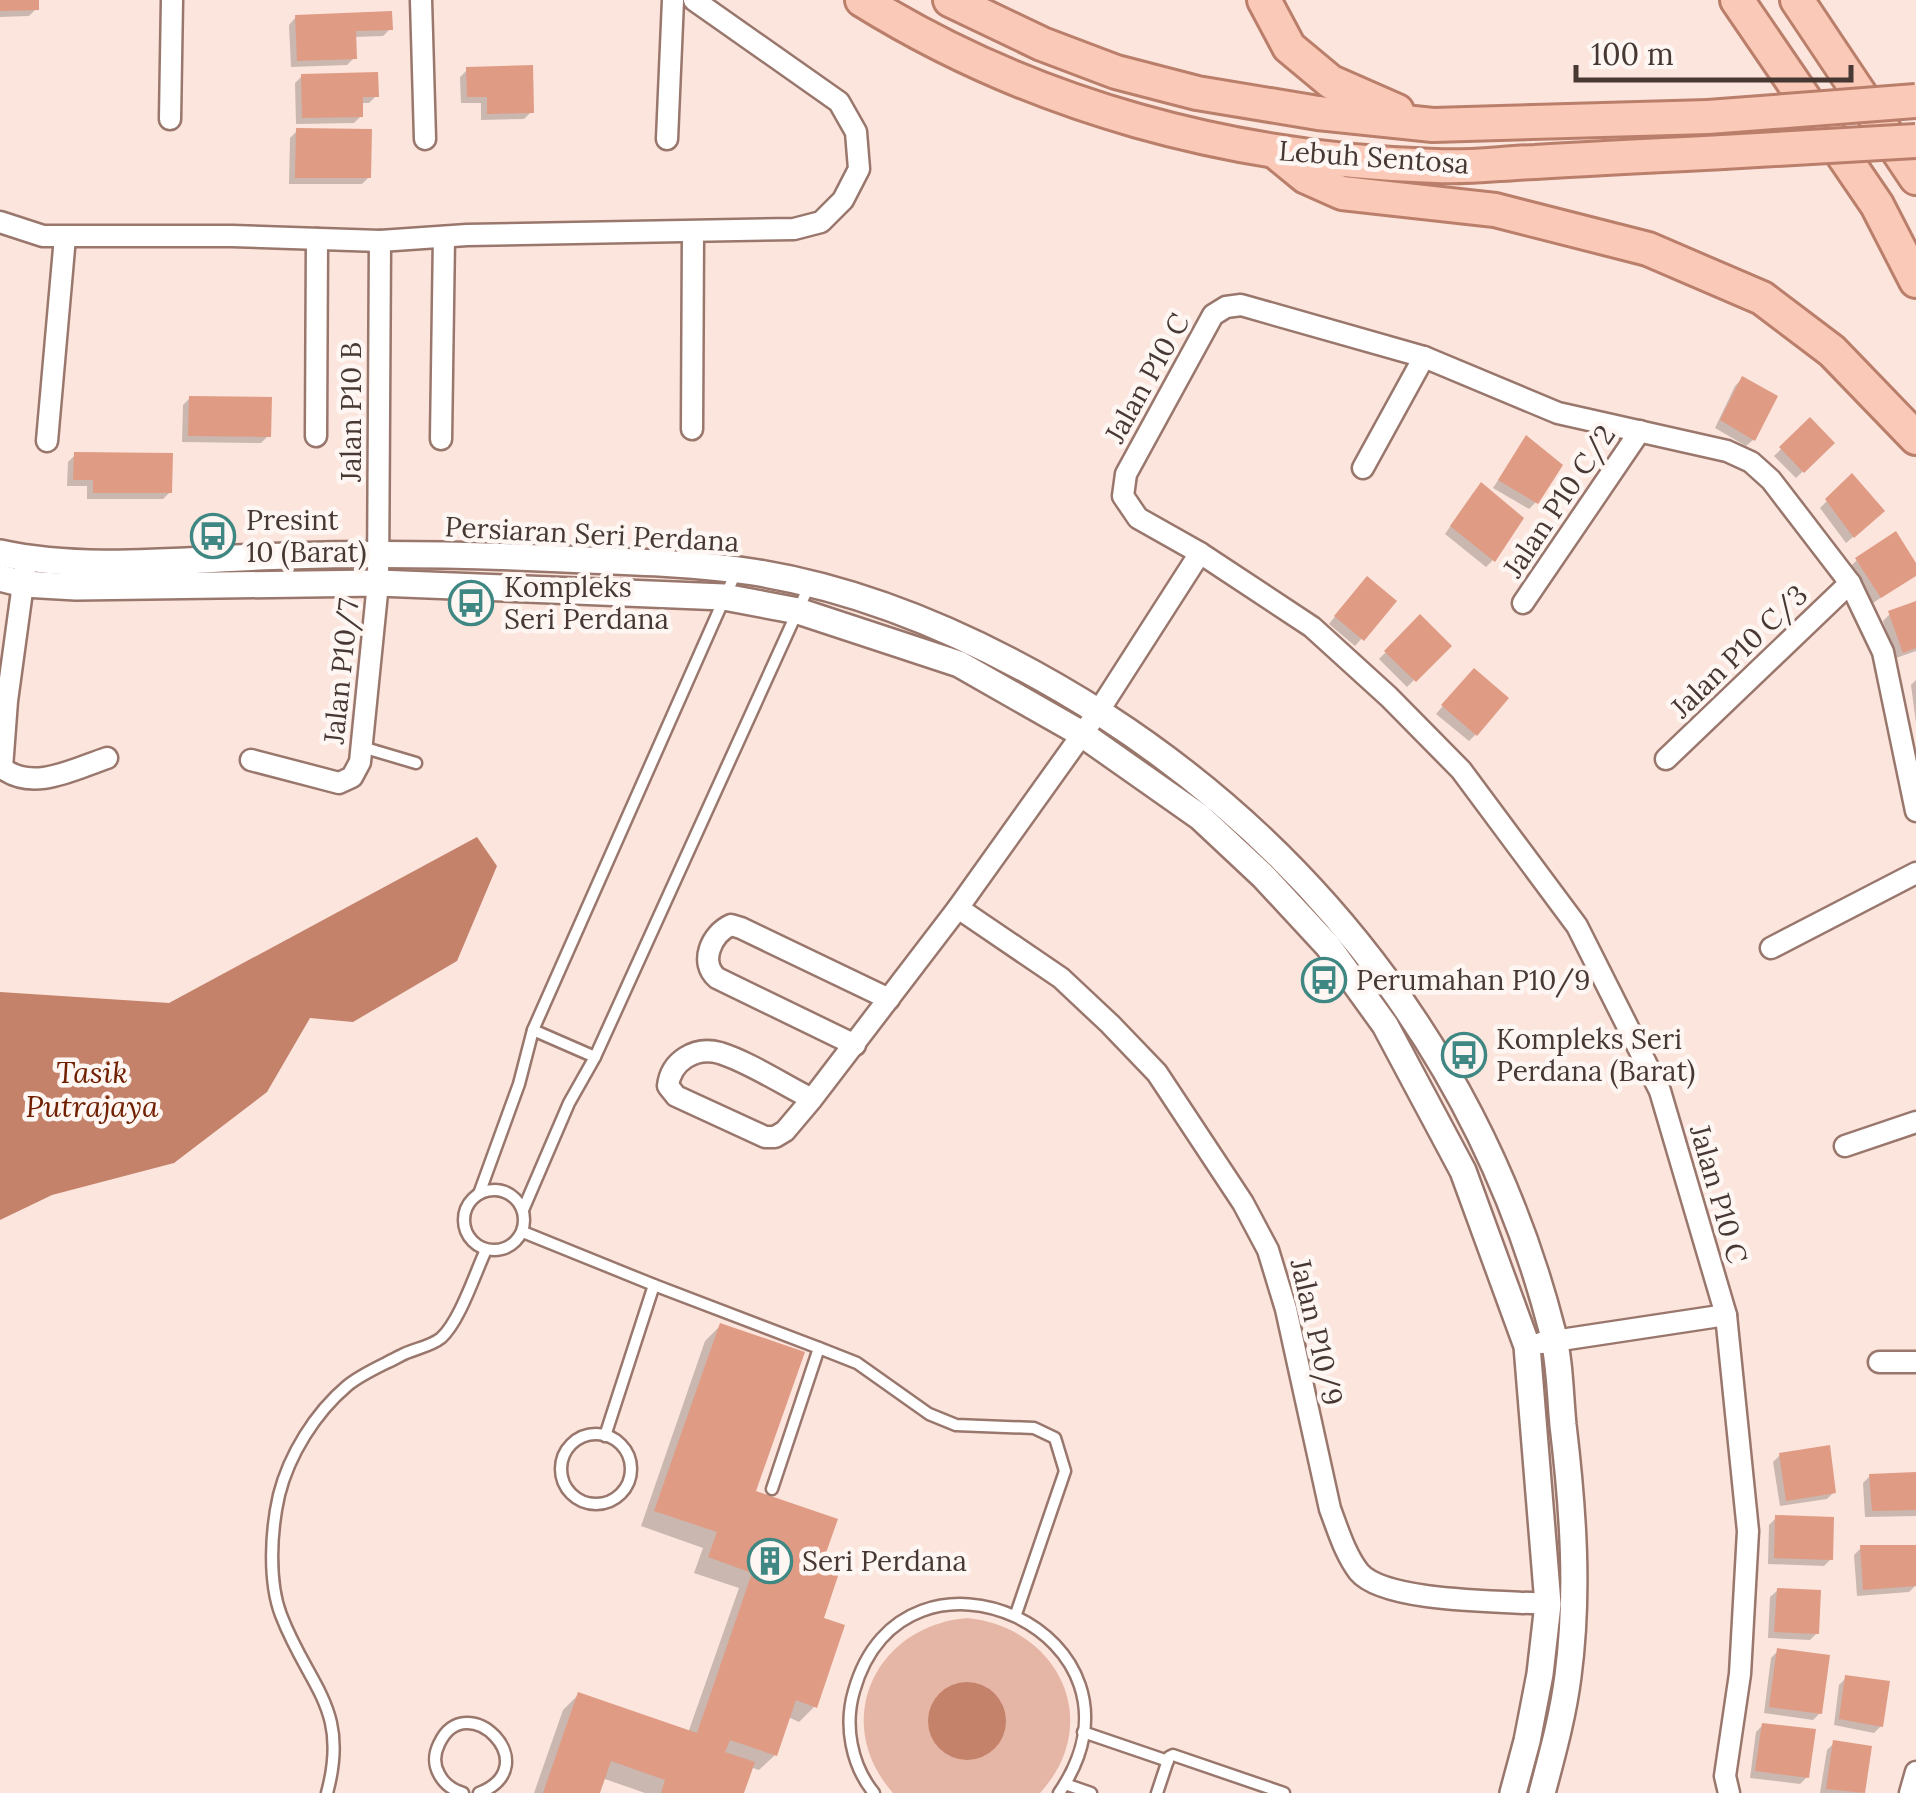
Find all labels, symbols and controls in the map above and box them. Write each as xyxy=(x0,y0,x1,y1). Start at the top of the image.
scale bar xyxy=(1576,20,1851,82)
text: 100 m xyxy=(1591,35,1674,73)
street label: Lebuh Sentosa xyxy=(1278,132,1470,182)
street label: Jalan P10 C xyxy=(1096,307,1197,450)
street label: Jalan P10 B xyxy=(333,342,369,483)
street label: Jalan P10 C/2 xyxy=(1494,418,1623,585)
place label: Presint 10 (Barat) xyxy=(246,502,366,570)
street label: Persiaran Seri Perdana xyxy=(444,508,740,560)
bus stop icon: Presint 10 (Barat) xyxy=(190,513,236,559)
place label: Kompleks Seri Perdana xyxy=(504,569,669,637)
street label: Jalan P10 C/3 xyxy=(1662,577,1815,726)
bus stop icon: Kompleks Seri Perdana xyxy=(448,580,494,626)
street label: Jalan P10/7 xyxy=(315,596,367,747)
bus stop icon: Perumahan P10/9 xyxy=(1301,957,1347,1003)
place label: Perumahan P10/9 xyxy=(1356,962,1590,998)
place label: Kompleks Seri Perdana (Barat) xyxy=(1496,1021,1695,1089)
bus stop icon: Kompleks Seri Perdana (Barat) xyxy=(1441,1032,1487,1078)
water label: Tasik Putrajaya xyxy=(25,1053,159,1125)
street label: Jalan P10 C xyxy=(1682,1120,1756,1267)
street label: Jalan P10/9 xyxy=(1282,1254,1351,1409)
building icon: Seri Perdana xyxy=(747,1538,793,1584)
place label: Seri Perdana xyxy=(802,1543,967,1579)

